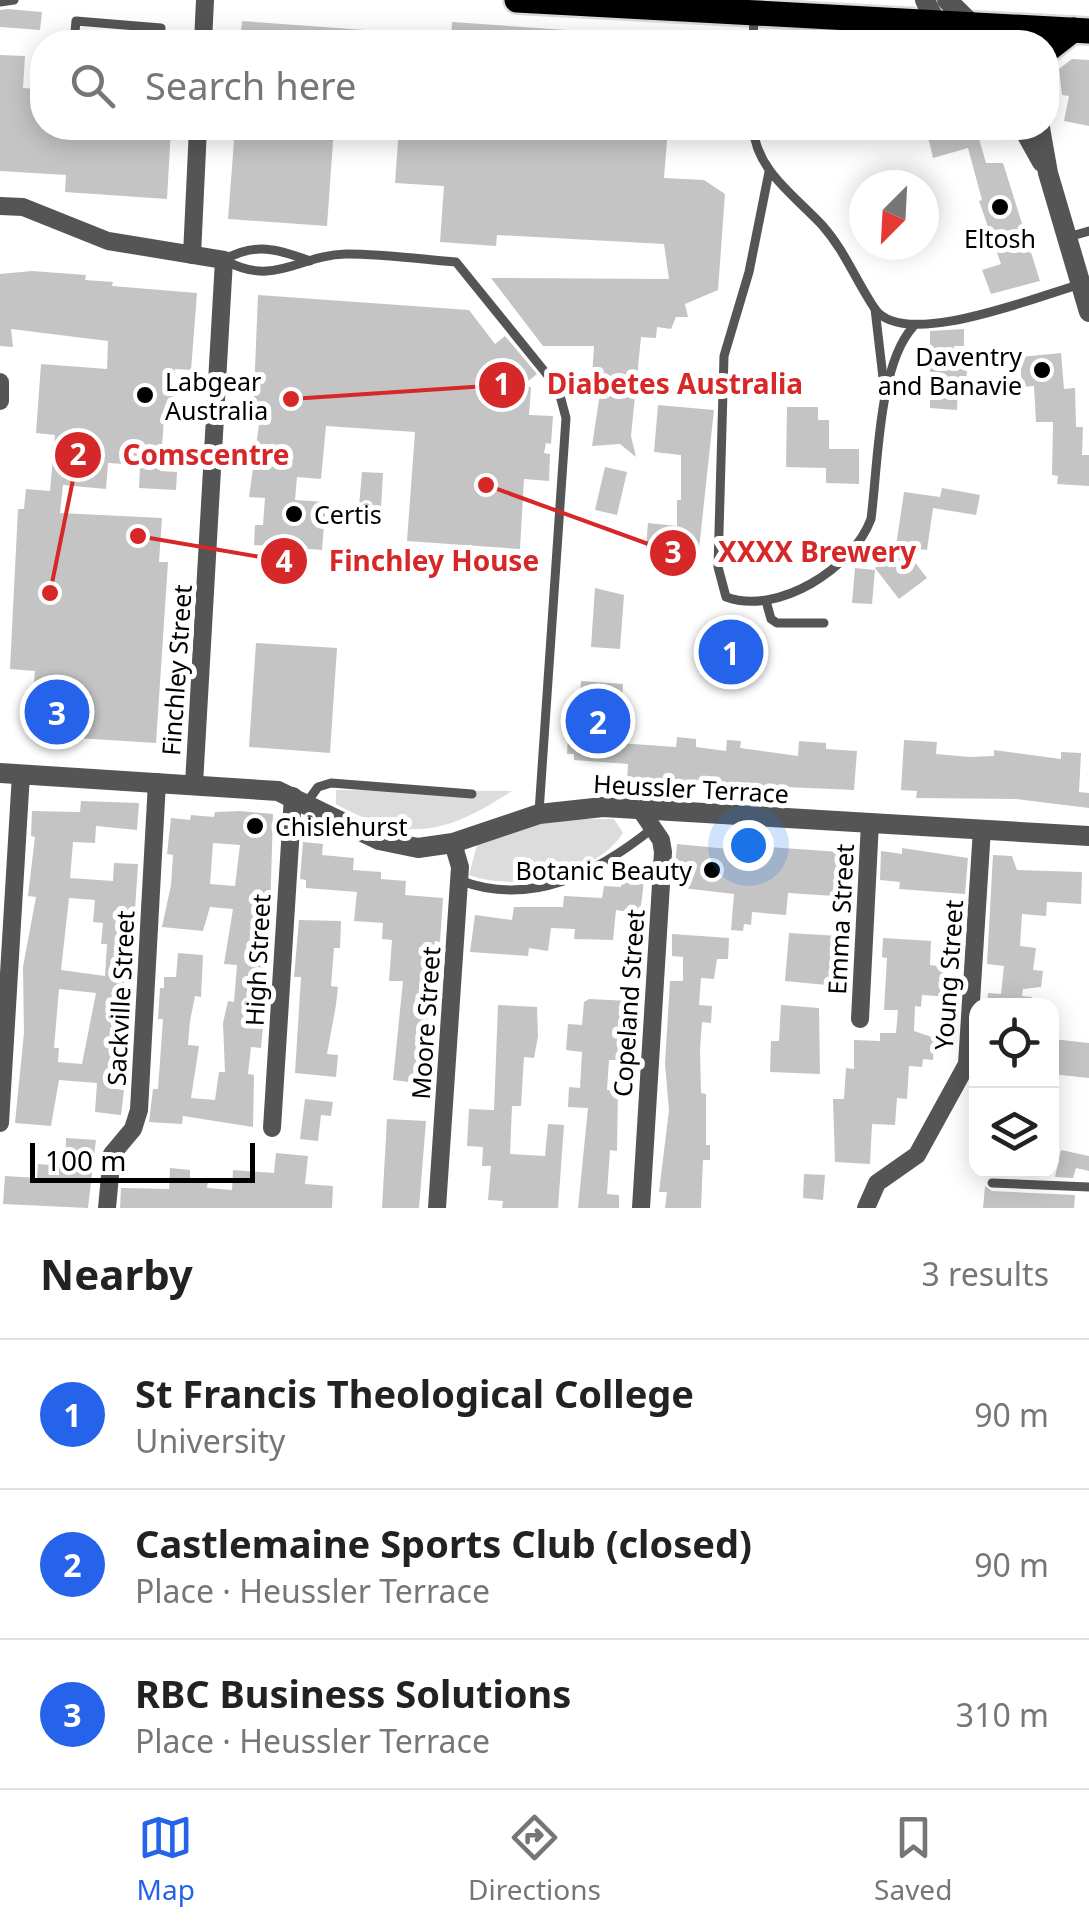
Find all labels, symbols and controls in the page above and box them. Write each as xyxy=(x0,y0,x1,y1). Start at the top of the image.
search box xyxy=(30,30,1059,140)
icon: search xyxy=(65,58,120,113)
text: Search here xyxy=(145,59,356,111)
north arrow xyxy=(849,170,939,260)
marker: Eltosh xyxy=(989,196,1011,218)
place label: Eltosh xyxy=(964,221,1036,255)
place label: Daventry and Banavie xyxy=(878,339,1022,402)
callout: Diabetes Australia xyxy=(477,356,823,414)
marker: Daventry and Banavie xyxy=(1031,359,1053,381)
text: 1 xyxy=(493,363,511,404)
place label: Labgear Australia xyxy=(165,364,268,427)
text: Diabetes Australia xyxy=(547,364,803,402)
marker: Labgear Australia xyxy=(134,384,156,406)
callout: Comscentre xyxy=(53,426,310,484)
text: 2 xyxy=(69,433,87,474)
text: Comscentre xyxy=(122,435,290,473)
place label: Certis xyxy=(314,497,382,531)
marker: Certis xyxy=(283,503,305,525)
callout: XXXX Brewery xyxy=(648,524,937,582)
text: 3 xyxy=(664,531,682,572)
callout: Finchley House xyxy=(259,532,559,590)
text: XXXX Brewery xyxy=(718,532,916,570)
text: 4 xyxy=(275,540,293,581)
text: Finchley House xyxy=(329,541,539,579)
street label: Finchley Street xyxy=(153,583,199,757)
pin: 1 xyxy=(698,614,764,690)
pin: 3 xyxy=(24,674,90,750)
pin: 2 xyxy=(566,684,630,758)
street label: Heussler Terrace xyxy=(592,766,790,810)
place label: Chislehurst xyxy=(275,809,407,843)
marker: Chislehurst xyxy=(244,815,266,837)
your location xyxy=(723,820,774,871)
street label: Emma Street xyxy=(819,843,861,995)
place label: Botanic Beauty xyxy=(516,853,692,887)
marker: Botanic Beauty xyxy=(701,859,723,881)
street label: High Street xyxy=(237,893,277,1027)
street label: Young Street xyxy=(926,899,970,1051)
street label: Copeland Street xyxy=(604,908,652,1098)
street label: Sackville Street xyxy=(98,909,142,1087)
street label: Moore Street xyxy=(403,945,447,1101)
map controls xyxy=(969,998,1059,1178)
button: locate xyxy=(969,998,1059,1088)
button: layers xyxy=(969,1088,1059,1178)
scale bar xyxy=(30,1138,255,1182)
text: 100 m xyxy=(45,1141,127,1179)
text: Nearby xyxy=(40,1245,193,1302)
text: 3 results xyxy=(922,1252,1049,1295)
text: St Francis Theological College xyxy=(135,1367,694,1419)
text: 1 xyxy=(63,1393,82,1436)
text: 90 m xyxy=(974,1393,1049,1436)
text: University xyxy=(135,1419,285,1462)
text: Castlemaine Sports Club (closed) xyxy=(135,1517,752,1569)
text: 2 xyxy=(63,1543,82,1586)
text: 90 m xyxy=(974,1543,1049,1586)
text: Place · Heussler Terrace xyxy=(135,1569,490,1612)
text: RBC Business Solutions xyxy=(135,1667,571,1719)
text: 3 xyxy=(63,1693,82,1736)
text: 310 m xyxy=(956,1693,1049,1736)
text: Place · Heussler Terrace xyxy=(135,1719,490,1762)
tab: Map xyxy=(137,1810,195,1908)
tab: Directions xyxy=(468,1810,601,1908)
tab: Saved xyxy=(874,1810,952,1908)

